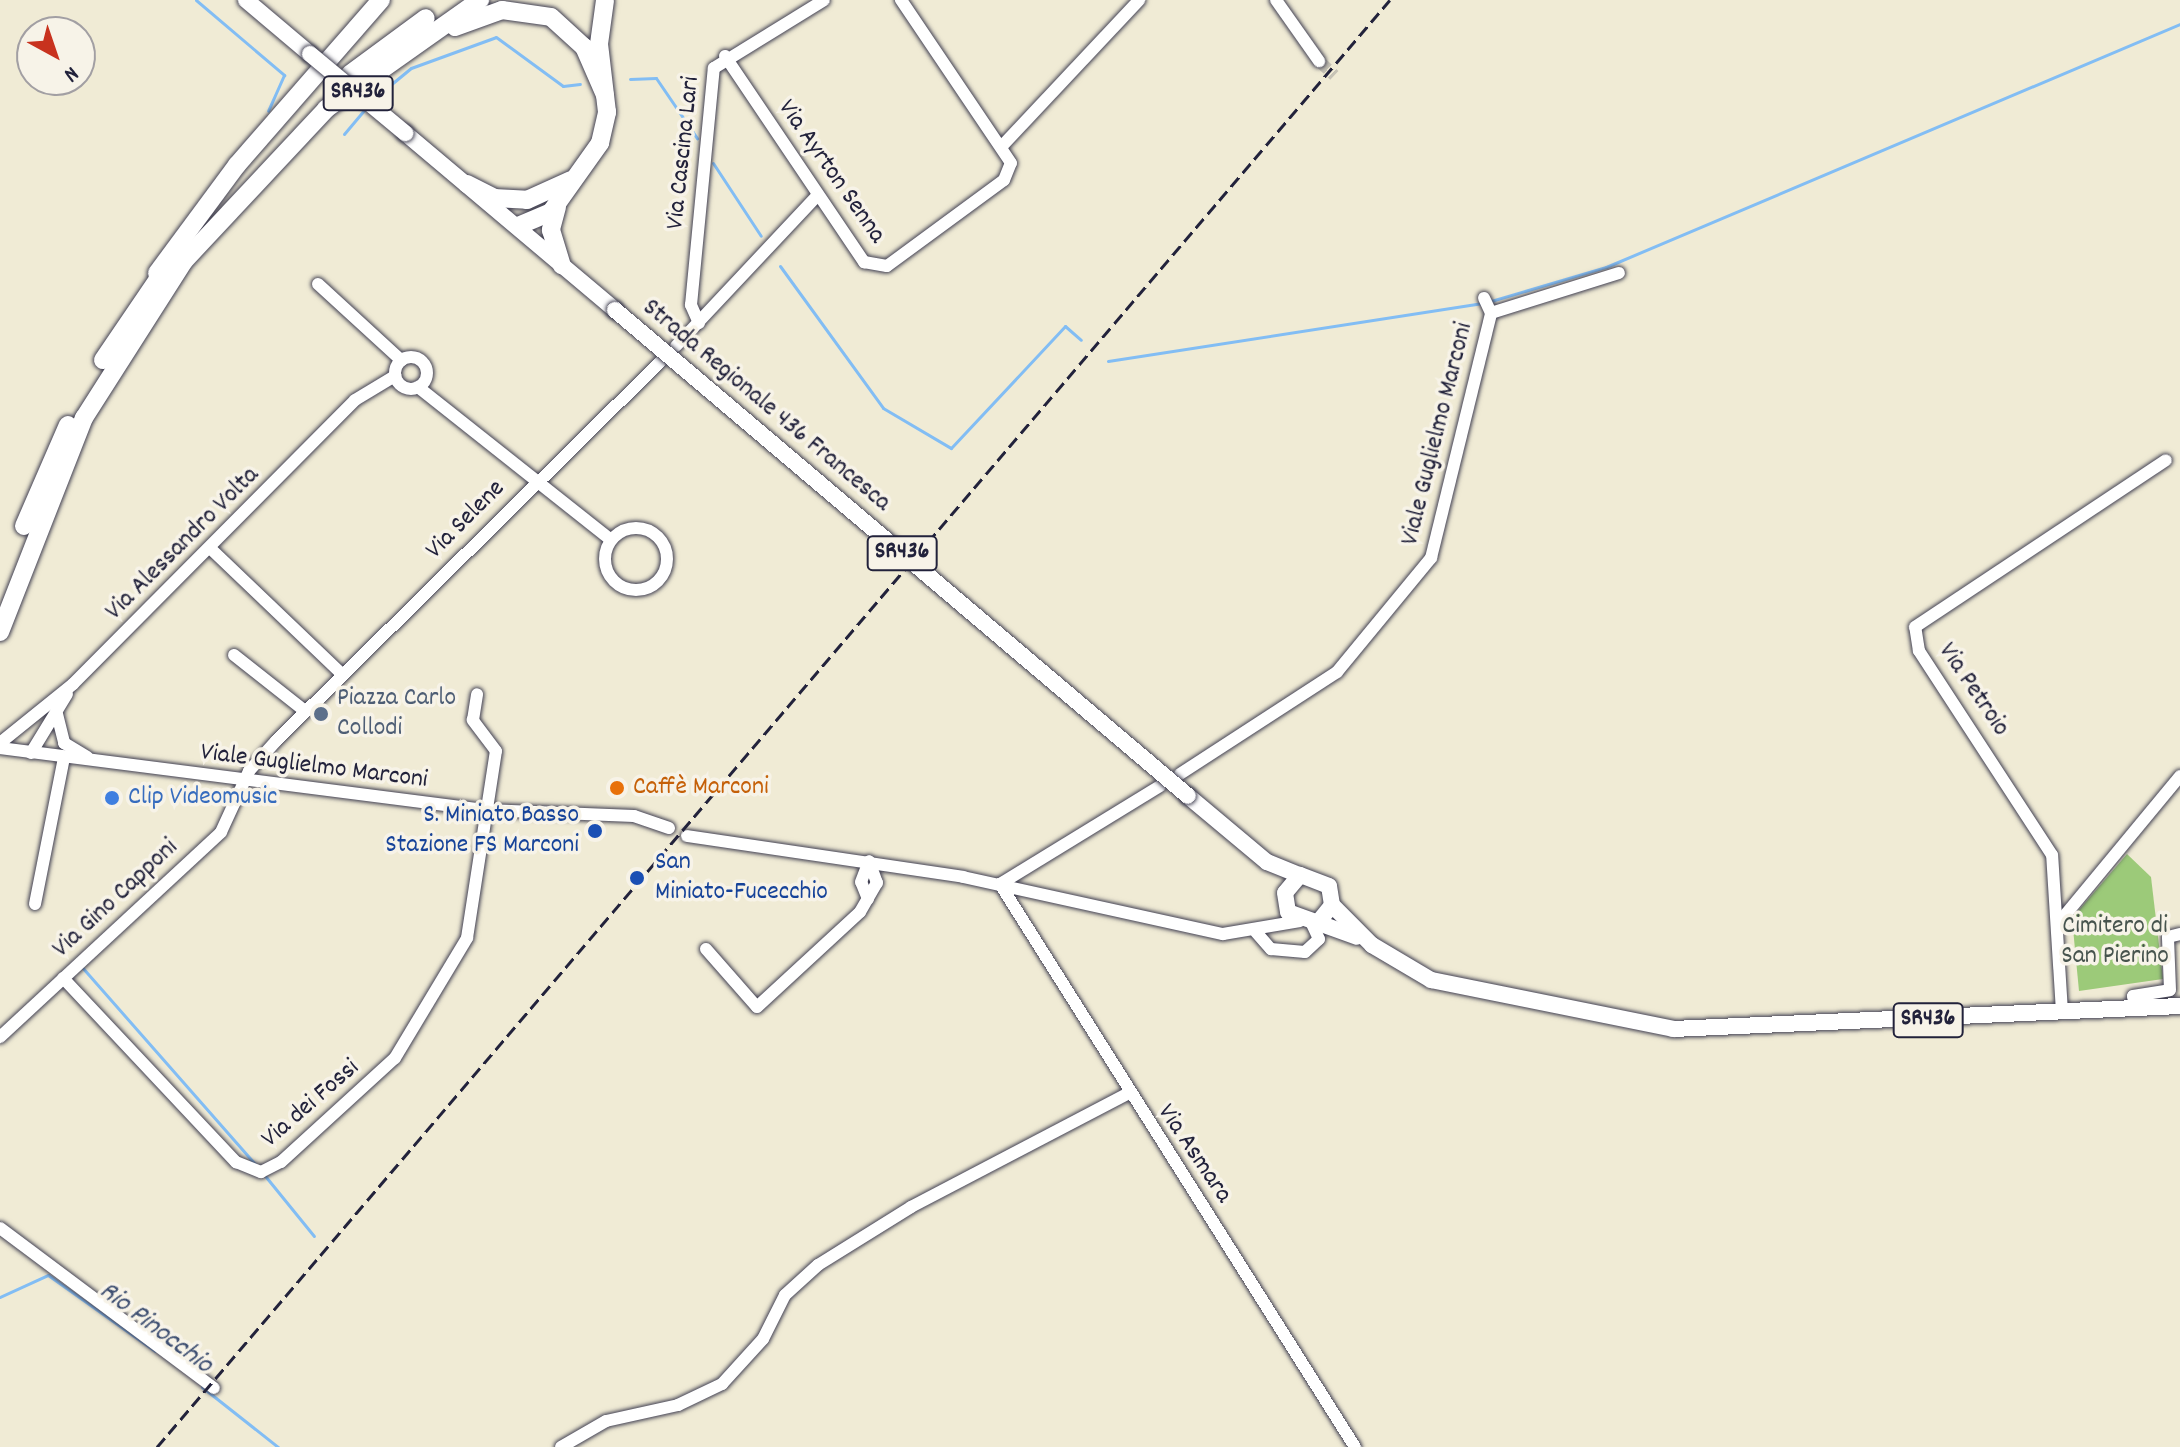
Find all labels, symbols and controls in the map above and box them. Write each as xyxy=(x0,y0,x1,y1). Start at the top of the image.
north arrow xyxy=(16,16,96,96)
text: N xyxy=(56,58,85,89)
road number: SR436 xyxy=(322,73,394,113)
street label: Via Cascina Lari xyxy=(660,75,708,231)
street label: Via Ayrton Senna xyxy=(770,94,892,250)
street label: Strada Regionale 436 Francesca xyxy=(635,293,897,519)
street label: Viale Guglielmo Marconi xyxy=(1395,319,1481,549)
street label: Via Alessandro Volta xyxy=(100,461,266,627)
street label: Via Selene xyxy=(420,474,512,566)
road number: SR436 xyxy=(866,533,938,573)
street label: Via Petroio xyxy=(1930,637,2016,743)
place label: Piazza Carlo Collodi xyxy=(337,683,456,744)
marker: Piazza Carlo Collodi xyxy=(312,705,330,723)
street label: Viale Guglielmo Marconi xyxy=(199,738,429,796)
place label: Caffè Marconi xyxy=(633,772,769,804)
marker: Caffè Marconi xyxy=(608,779,626,797)
place label: Clip Videomusic xyxy=(128,782,277,814)
marker: Clip Videomusic xyxy=(103,789,121,807)
place label: S. Miniato Basso Stazione FS Marconi xyxy=(385,800,579,862)
marker: S. Miniato Basso Stazione FS Marconi xyxy=(586,822,604,840)
street label: Via Gino Capponi xyxy=(47,833,185,965)
place label: San Miniato-Fucecchio xyxy=(655,847,828,908)
marker: San Miniato-Fucecchio xyxy=(626,867,648,889)
park label: Cimitero di San Pierino xyxy=(2061,911,2169,972)
road number: SR436 xyxy=(1892,1000,1964,1040)
street label: Via dei Fossi xyxy=(256,1053,366,1155)
street label: Via Asmara xyxy=(1150,1099,1238,1209)
water label: Rio Pinocchio xyxy=(91,1275,219,1383)

